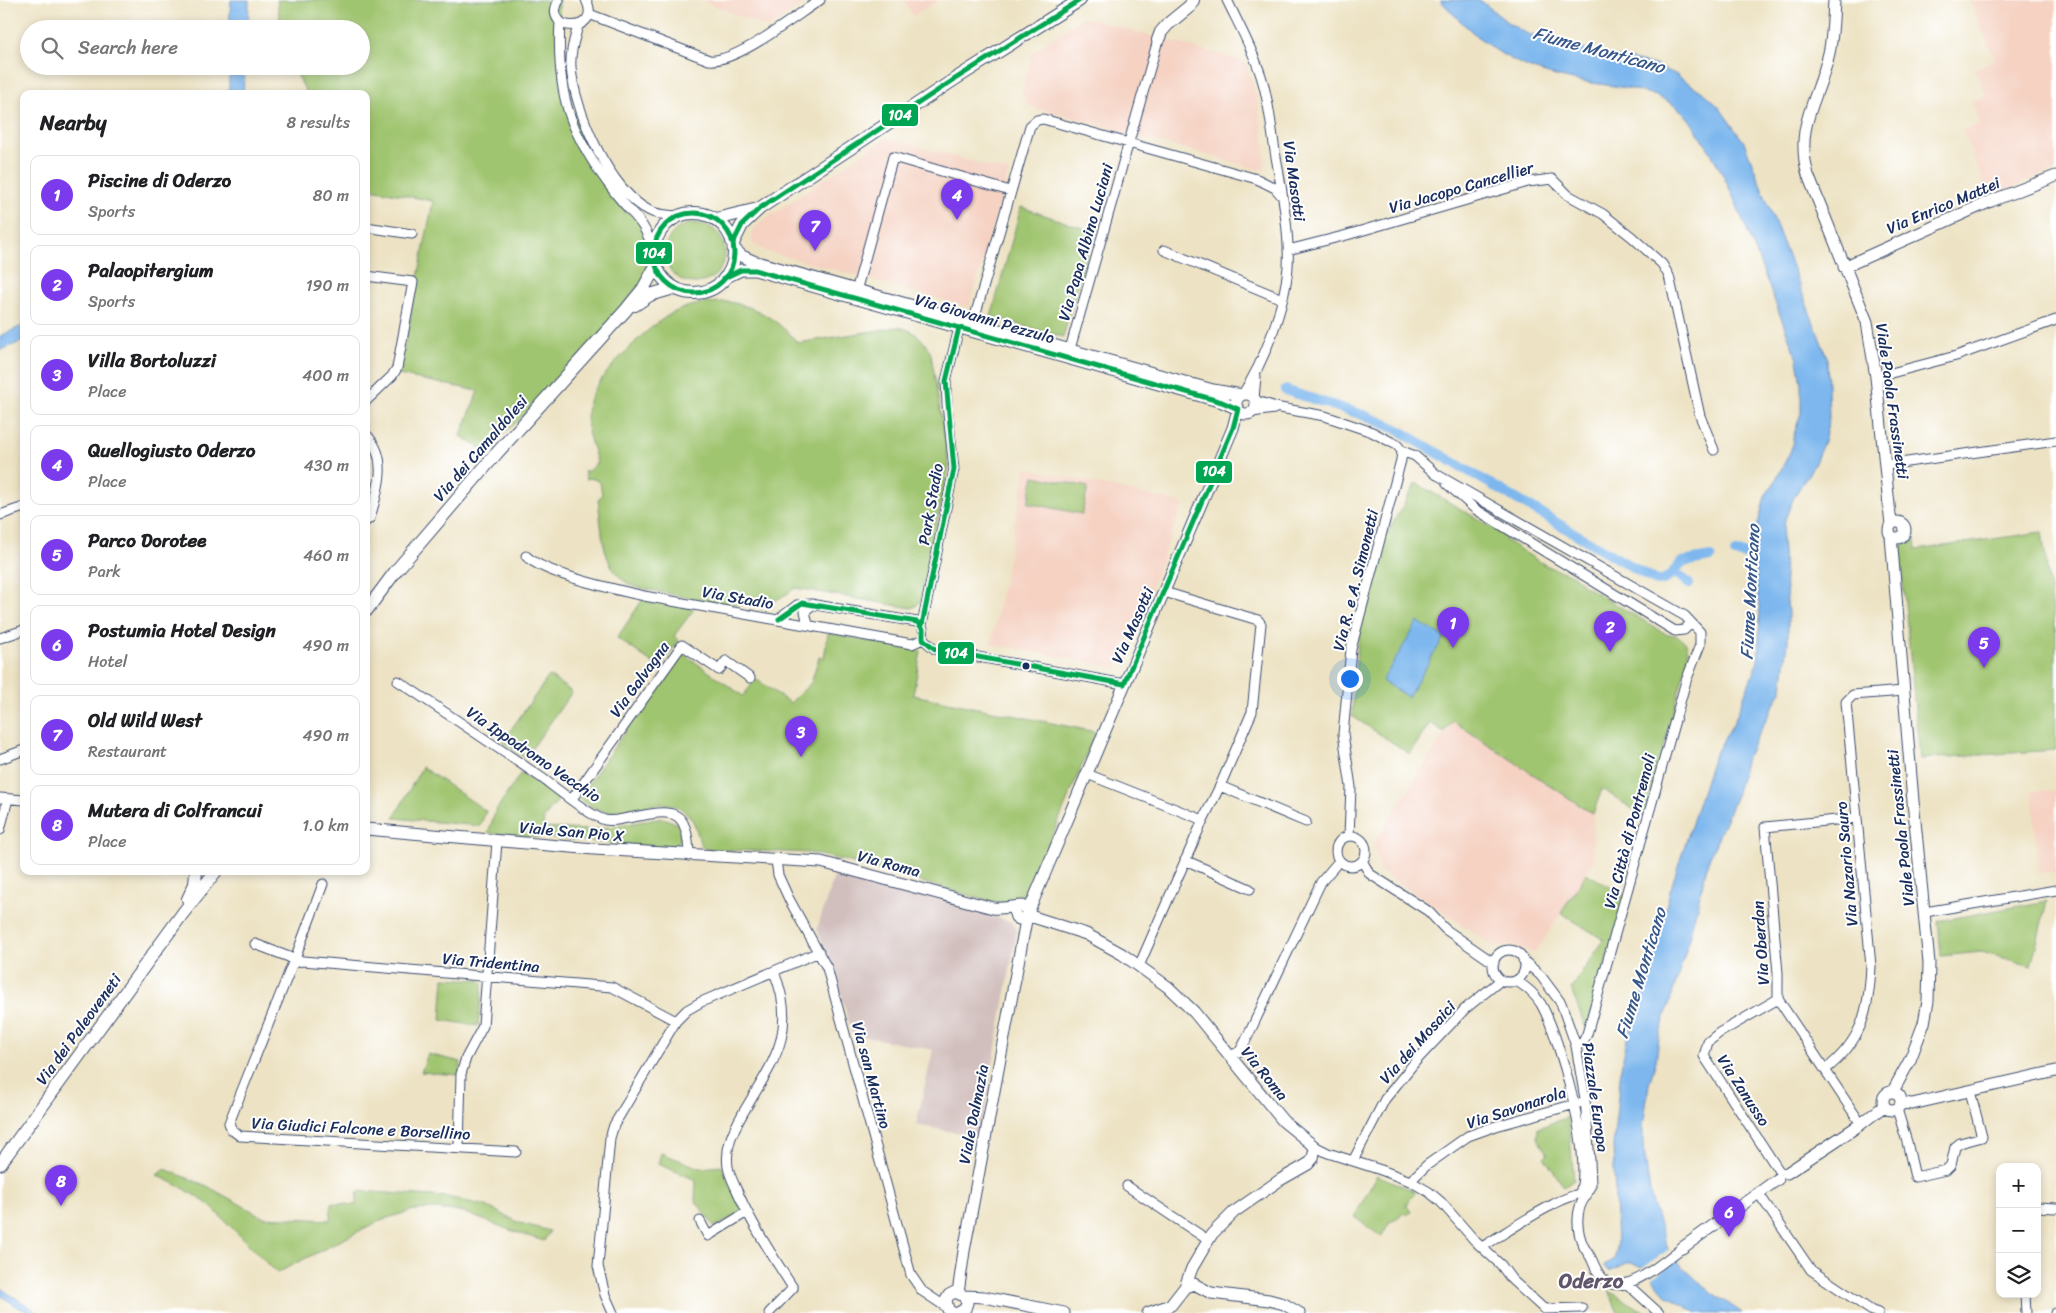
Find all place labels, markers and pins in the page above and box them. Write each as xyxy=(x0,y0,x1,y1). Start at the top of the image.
pin: 4 xyxy=(941,179,973,220)
pin: 7 xyxy=(799,210,831,251)
pin: 1 xyxy=(1437,607,1469,648)
pin: 2 xyxy=(1594,611,1626,652)
pin: 5 xyxy=(1968,627,2000,668)
unlabelled marker xyxy=(1021,661,1031,671)
pin: 3 xyxy=(785,716,817,757)
pin: 8 xyxy=(45,1165,77,1206)
pin: 6 xyxy=(1713,1196,1745,1237)

